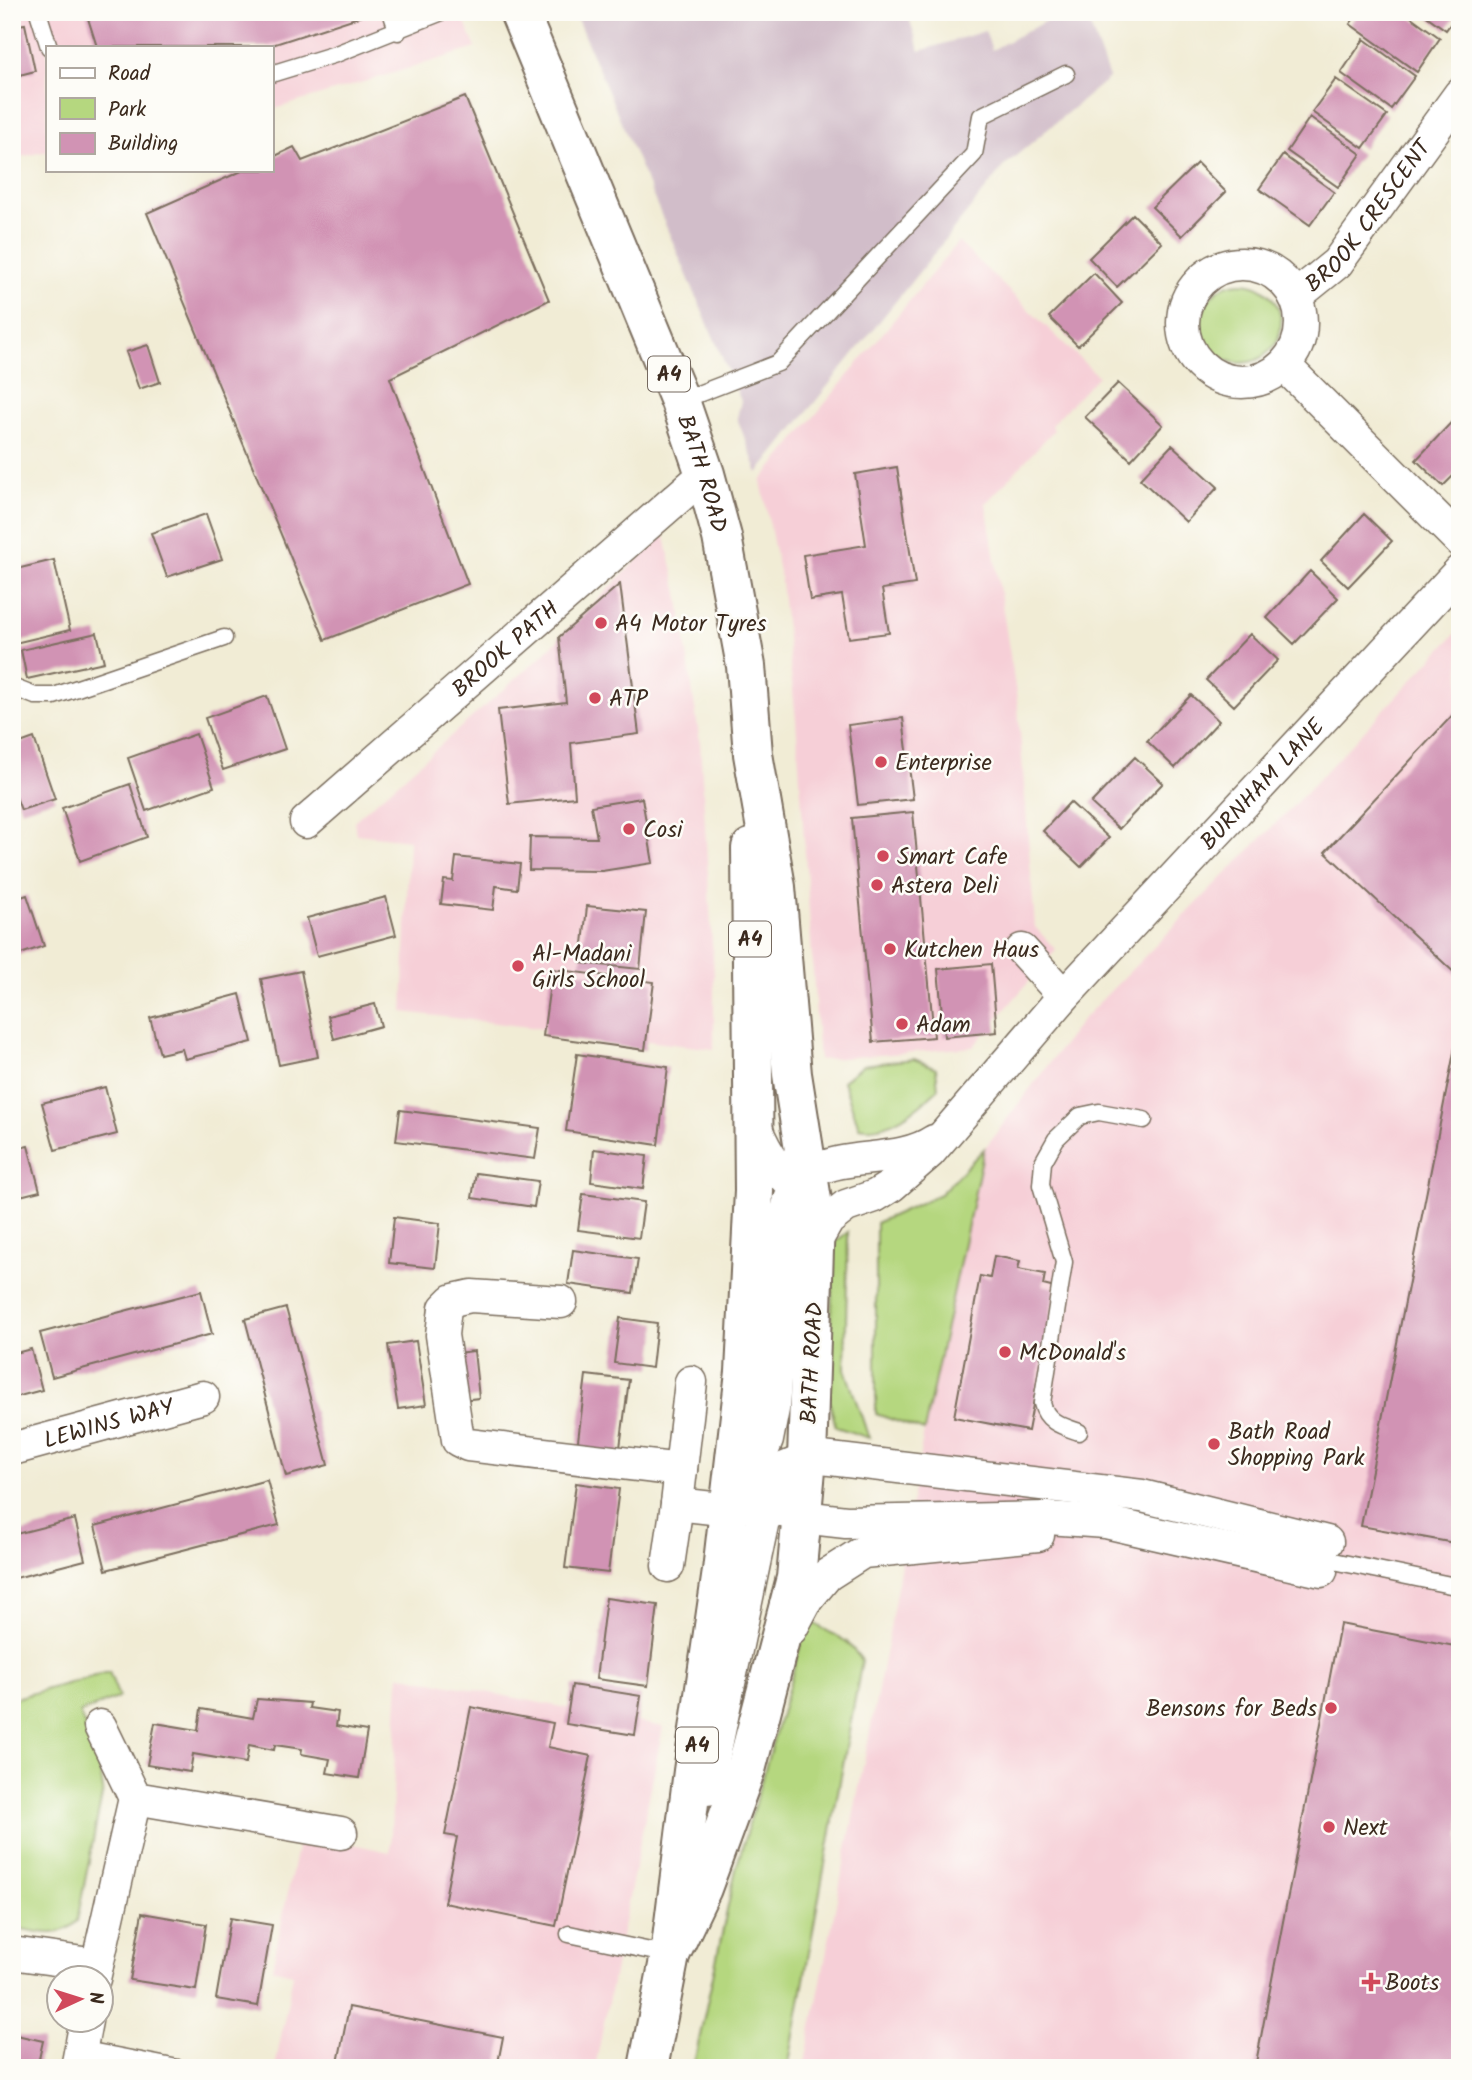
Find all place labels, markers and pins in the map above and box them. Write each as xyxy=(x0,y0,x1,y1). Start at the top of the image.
place label: A4 Motor Tyres xyxy=(615,607,767,643)
marker: A4 Motor Tyres xyxy=(593,615,609,631)
place label: ATP xyxy=(609,682,648,718)
marker: ATP xyxy=(587,690,603,706)
place label: Enterprise xyxy=(895,746,992,782)
marker: Enterprise xyxy=(873,754,889,770)
place label: Cosi xyxy=(643,813,684,849)
marker: Cosi xyxy=(621,821,637,837)
place label: Smart Cafe xyxy=(897,840,1008,876)
marker: Smart Cafe xyxy=(875,848,891,864)
place label: Astera Deli xyxy=(891,869,999,905)
marker: Astera Deli xyxy=(869,877,885,893)
place label: Kutchen Haus xyxy=(904,933,1039,969)
place label: Al-Madani Girls School xyxy=(532,937,645,999)
marker: Kutchen Haus xyxy=(882,941,898,957)
marker: Al-Madani Girls School xyxy=(510,958,526,974)
place label: Adam xyxy=(916,1008,971,1044)
marker: Adam xyxy=(894,1016,910,1032)
place label: McDonald's xyxy=(1019,1336,1126,1372)
marker: McDonald's xyxy=(997,1344,1013,1360)
place label: Bath Road Shopping Park xyxy=(1228,1415,1365,1477)
marker: Bath Road Shopping Park xyxy=(1206,1436,1222,1452)
place label: Bensons for Beds xyxy=(1146,1692,1317,1728)
marker: Bensons for Beds xyxy=(1323,1700,1339,1716)
place label: Next xyxy=(1343,1811,1389,1847)
marker: Next xyxy=(1321,1819,1337,1835)
place label: Boots xyxy=(1385,1966,1439,2002)
marker: Boots xyxy=(1363,1974,1379,1990)

